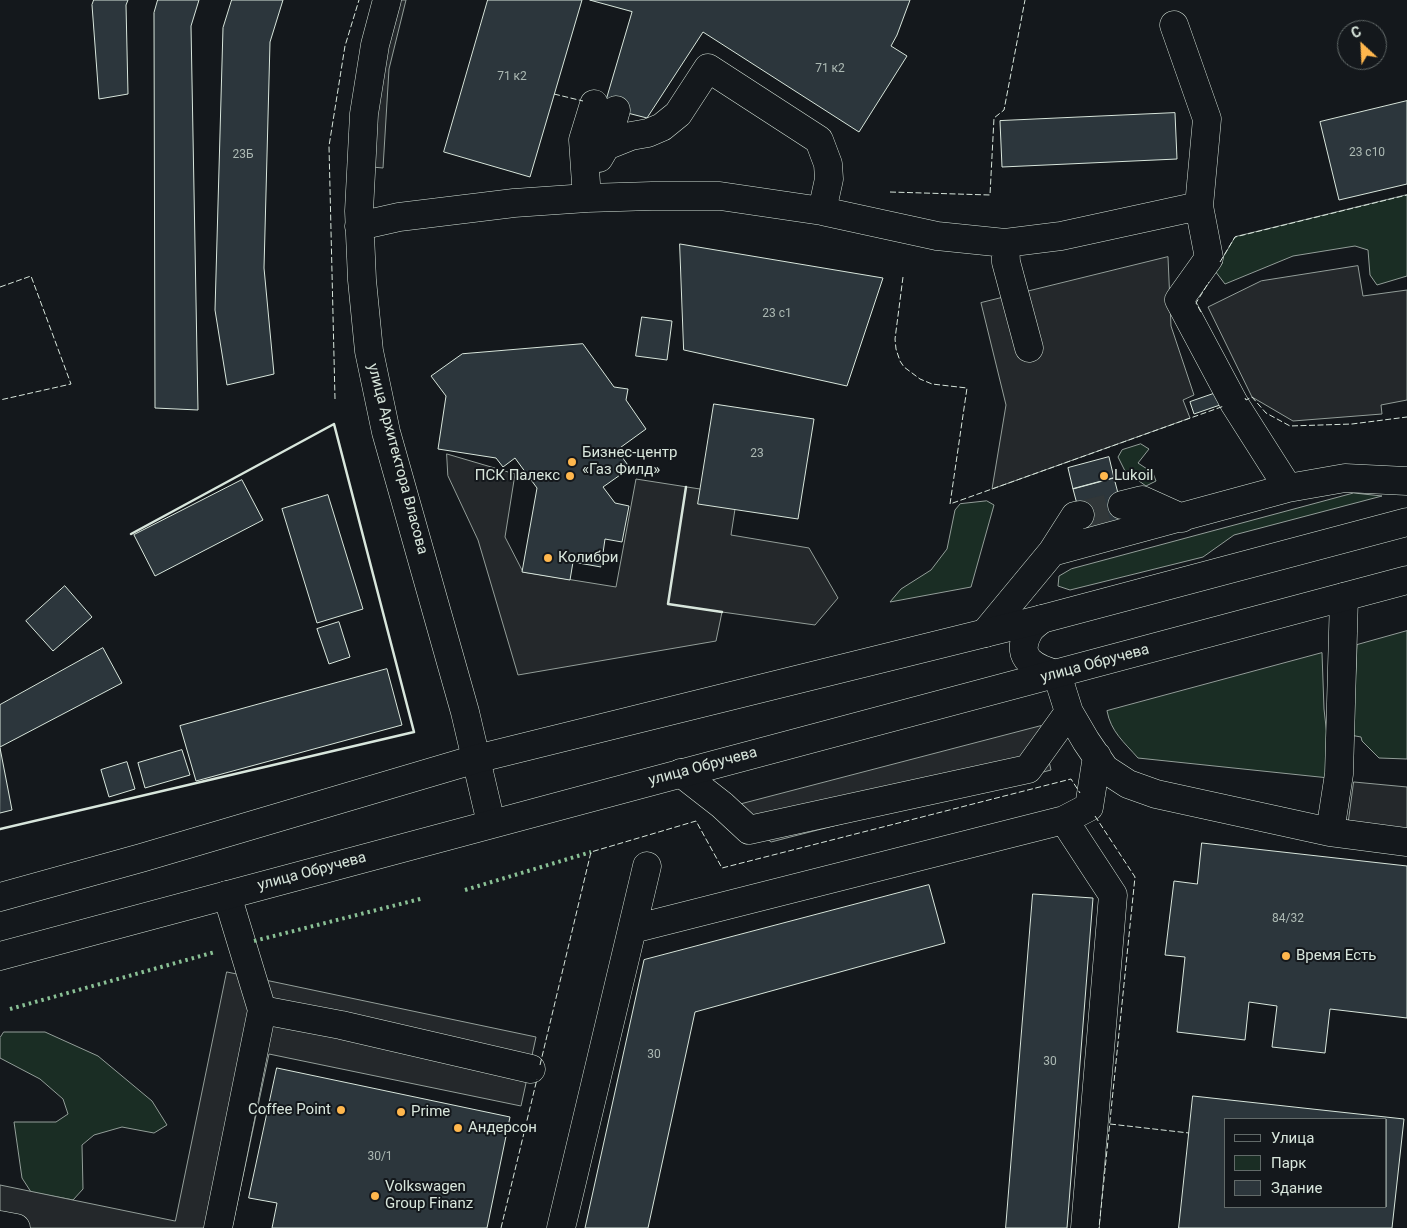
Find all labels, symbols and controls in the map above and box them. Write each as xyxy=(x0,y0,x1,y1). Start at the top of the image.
north arrow xyxy=(1337,20,1387,70)
text: С xyxy=(1349,23,1364,42)
house number: 71 к2 xyxy=(815,62,845,76)
house number: 71 к2 xyxy=(497,70,527,84)
house number: 23 с10 xyxy=(1349,146,1385,160)
house number: 23Б xyxy=(232,148,254,162)
house number: 23 с1 xyxy=(762,307,792,321)
street label: улица Архитектора Власова xyxy=(363,362,431,556)
place label: Бизнес-центр «Газ Филд» xyxy=(582,444,677,479)
house number: 23 xyxy=(750,447,764,461)
marker: Бизнес-центр «Газ Филд» xyxy=(566,456,578,468)
place label: ПСК Палекс xyxy=(475,467,560,485)
place label: Lukoil xyxy=(1114,467,1153,485)
marker: ПСК Палекс xyxy=(564,470,576,482)
marker: Lukoil xyxy=(1098,470,1110,482)
place label: Колибри xyxy=(558,549,618,567)
marker: Колибри xyxy=(542,552,554,564)
street label: улица Обручева xyxy=(1039,641,1151,687)
street label: улица Обручева xyxy=(647,744,759,790)
street label: улица Обручева xyxy=(256,849,368,895)
house number: 84/32 xyxy=(1272,912,1304,926)
place label: Время Есть xyxy=(1296,947,1376,965)
marker: Время Есть xyxy=(1280,950,1292,962)
house number: 30 xyxy=(647,1048,661,1062)
house number: 30 xyxy=(1043,1055,1057,1069)
place label: Coffee Point xyxy=(248,1101,331,1119)
place label: Prime xyxy=(411,1103,450,1121)
marker: Coffee Point xyxy=(335,1104,347,1116)
marker: Prime xyxy=(395,1106,407,1118)
legend xyxy=(1224,1118,1387,1208)
place label: Андерсон xyxy=(468,1119,537,1137)
marker: Андерсон xyxy=(452,1122,464,1134)
text: Улица xyxy=(1271,1129,1314,1147)
house number: 30/1 xyxy=(367,1150,393,1164)
text: Парк xyxy=(1271,1154,1306,1172)
place label: Volkswagen Group Finanz xyxy=(385,1178,473,1213)
text: Здание xyxy=(1271,1179,1322,1197)
marker: Volkswagen Group Finanz xyxy=(369,1190,381,1202)

